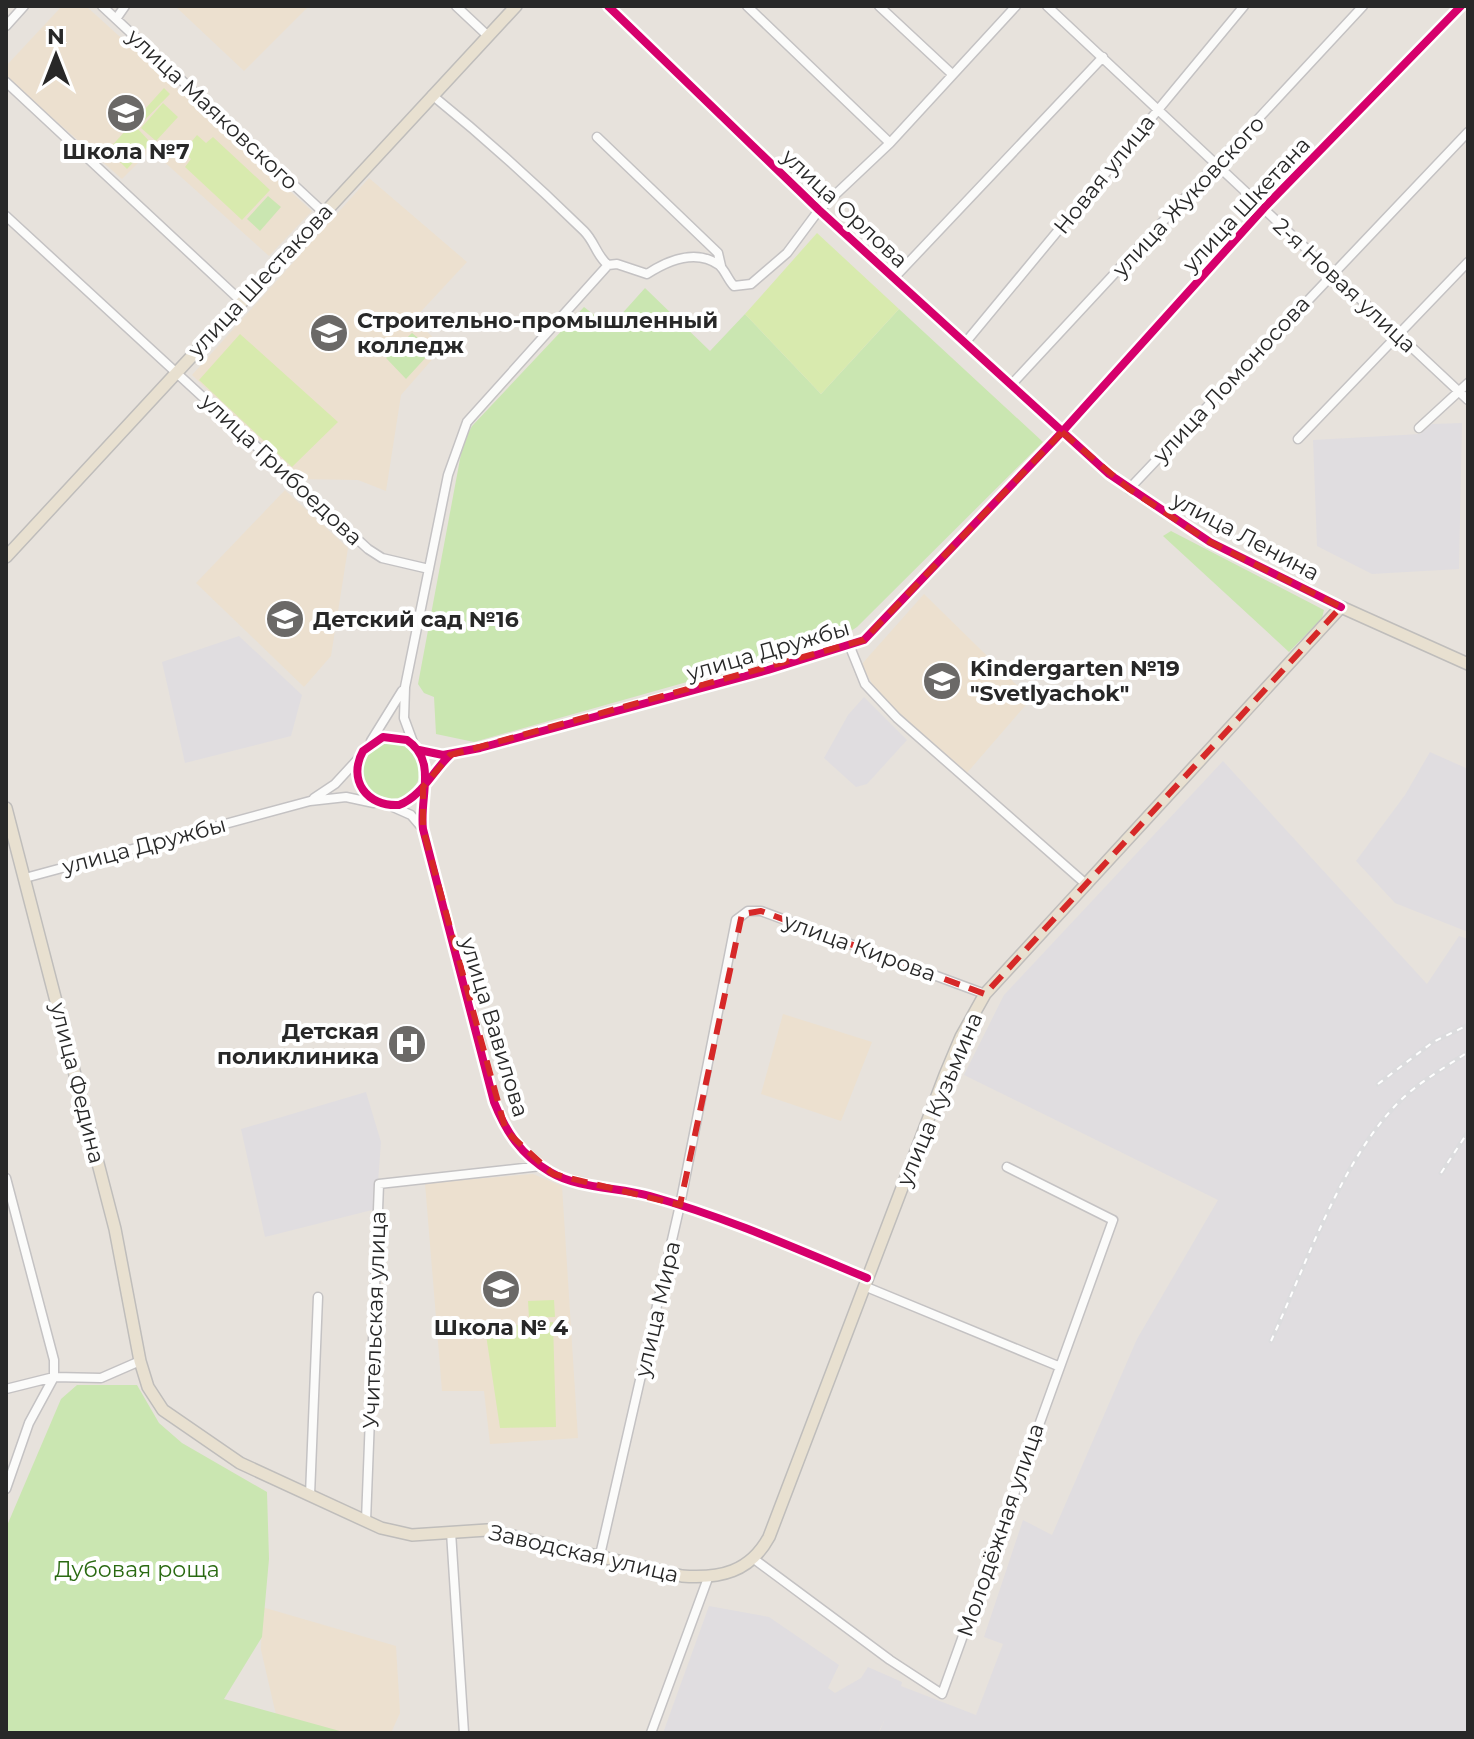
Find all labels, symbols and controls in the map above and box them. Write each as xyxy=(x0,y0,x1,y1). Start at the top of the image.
north arrow xyxy=(16,16,96,96)
street label: улица Маяковского xyxy=(121,22,304,196)
text: N xyxy=(47,23,65,50)
school or university icon: Школа №7 xyxy=(105,92,147,134)
street label: Новая улица xyxy=(1048,109,1161,240)
street label: улица Жуковского xyxy=(1106,110,1270,283)
street label: улица Шкетана xyxy=(1176,131,1316,278)
place label: Школа №7 xyxy=(62,138,190,165)
street label: улица Орлова xyxy=(775,142,913,274)
street label: улица Шестакова xyxy=(182,198,338,363)
street label: 2-я Новая улица xyxy=(1268,212,1422,358)
street label: улица Ломоносова xyxy=(1146,290,1316,469)
place label: Строительно-промышленный колледж xyxy=(357,307,718,359)
school or university icon: Строительно-промышленный колледж xyxy=(308,312,350,354)
street label: улица Грибоедова xyxy=(195,387,368,551)
street label: улица Ленина xyxy=(1167,486,1324,587)
school or university icon: Детский сад №16 xyxy=(264,598,306,640)
place label: Детский сад №16 xyxy=(313,606,519,633)
street label: улица Дружбы xyxy=(683,614,853,687)
place label: Kindergarten №19 "Svetlyachok" xyxy=(970,655,1180,707)
school or university icon: Kindergarten №19 "Svetlyachok" xyxy=(921,660,963,702)
street label: улица Дружбы xyxy=(58,811,229,881)
street label: улица Кирова xyxy=(779,907,940,988)
street label: улица Вавилова xyxy=(454,933,535,1120)
street label: улица Федина xyxy=(44,999,111,1166)
street label: улица Кузьмина xyxy=(890,1008,988,1191)
place label: Детская поликлиника xyxy=(217,1018,379,1070)
hospital icon: Детская поликлиника xyxy=(386,1023,428,1065)
street label: Учительская улица xyxy=(357,1211,392,1429)
street label: улица Мира xyxy=(629,1239,686,1381)
school or university icon: Школа № 4 xyxy=(480,1268,522,1310)
place label: Школа № 4 xyxy=(434,1314,568,1341)
street label: Молодёжная улица xyxy=(951,1420,1050,1641)
street label: Заводская улица xyxy=(486,1519,681,1588)
park label: Дубовая роща xyxy=(55,1556,219,1583)

